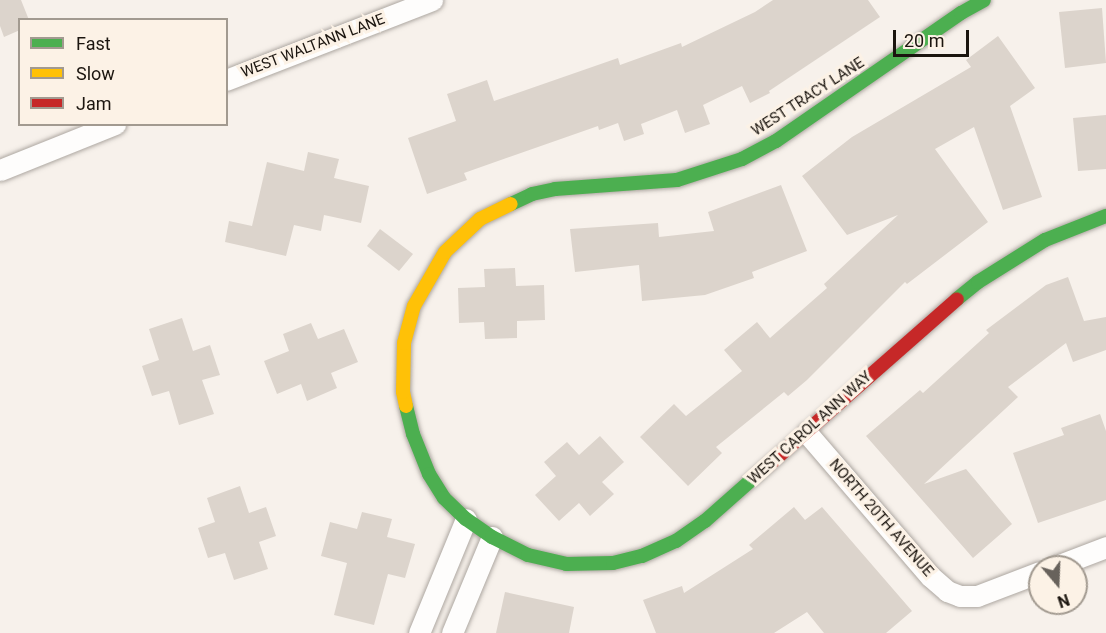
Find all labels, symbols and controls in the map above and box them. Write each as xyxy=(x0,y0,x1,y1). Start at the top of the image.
street label: WEST WALTANN LANE xyxy=(238,10,388,82)
legend xyxy=(18,18,228,126)
scale bar xyxy=(896,18,972,56)
text: 20 m xyxy=(904,30,944,51)
text: Fast xyxy=(76,33,111,54)
street label: WEST TRACY LANE xyxy=(748,54,868,140)
text: Slow xyxy=(76,63,115,84)
text: Jam xyxy=(76,93,112,114)
street label: WEST CAROL ANN WAY xyxy=(744,368,876,488)
street label: NORTH 20TH AVENUE xyxy=(825,456,937,580)
north arrow xyxy=(1028,555,1088,615)
text: N xyxy=(1055,590,1072,611)

